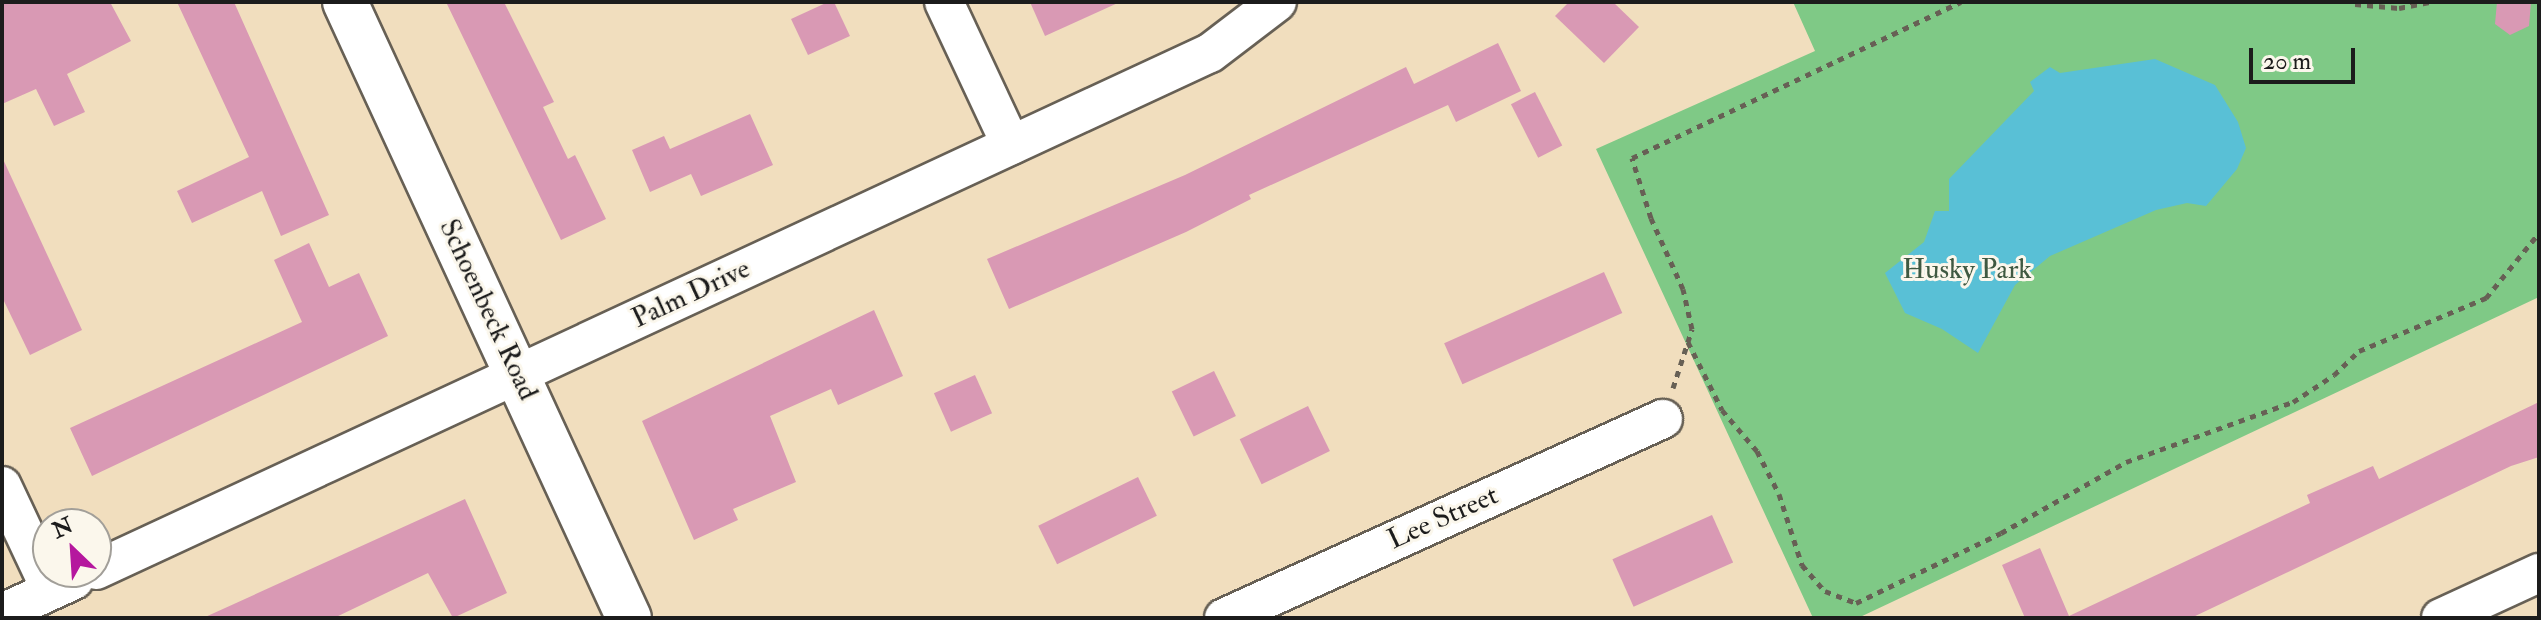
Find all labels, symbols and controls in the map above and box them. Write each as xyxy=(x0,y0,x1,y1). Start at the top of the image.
scale bar xyxy=(2253,32,2359,82)
text: 20 m xyxy=(2263,46,2311,77)
street label: Schoenbeck Road xyxy=(431,214,545,406)
street label: Palm Drive xyxy=(627,252,755,336)
park label: Husky Park xyxy=(1902,253,2032,287)
street label: Lee Street xyxy=(1383,479,1503,557)
north arrow xyxy=(32,508,112,588)
text: N xyxy=(48,511,78,545)

